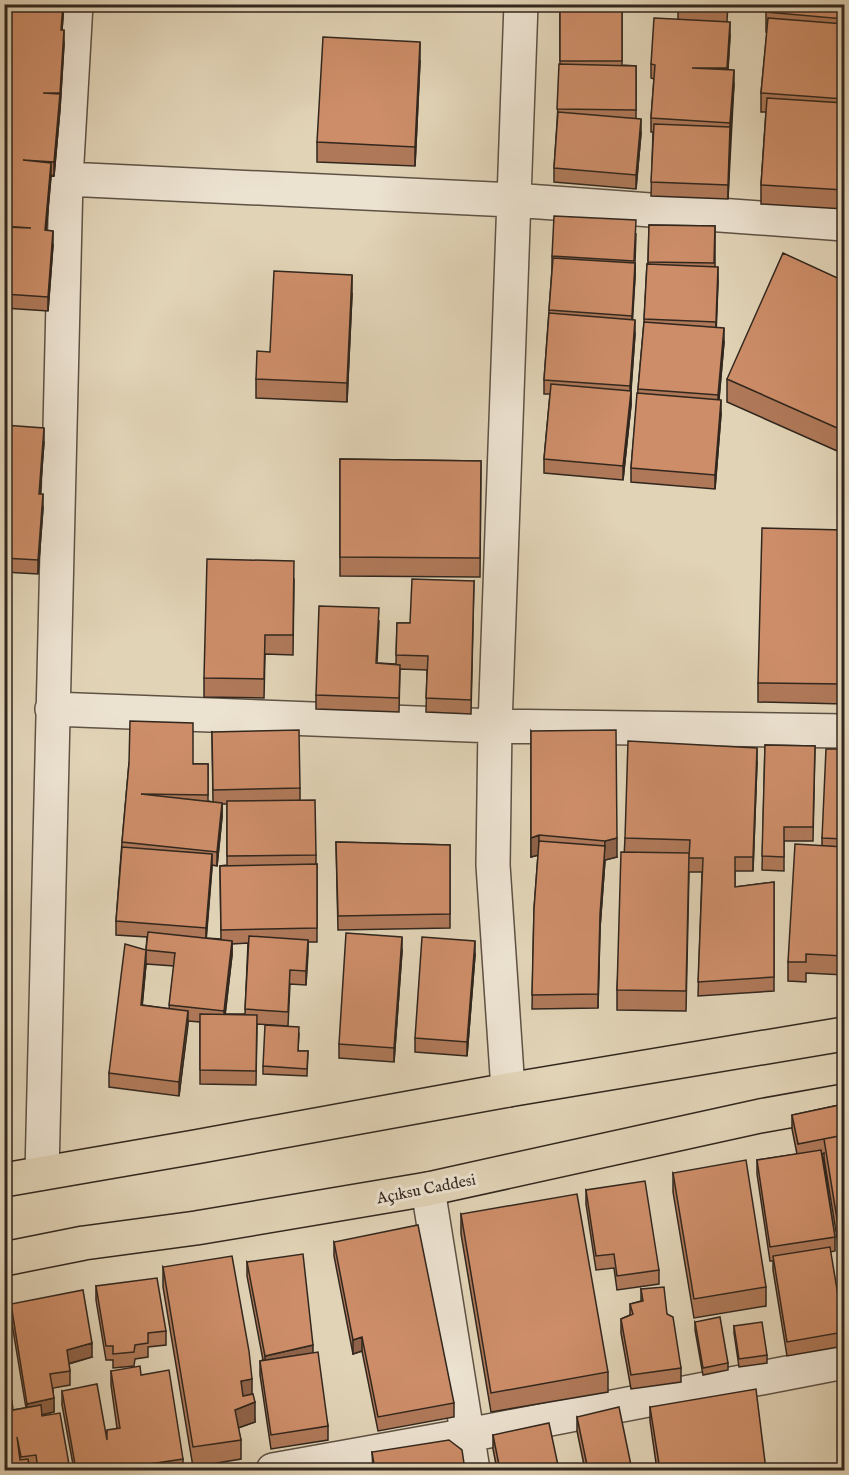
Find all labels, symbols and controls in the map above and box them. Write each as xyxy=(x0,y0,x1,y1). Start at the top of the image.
street label: Açıksu Caddesi xyxy=(374,1171,478,1210)

